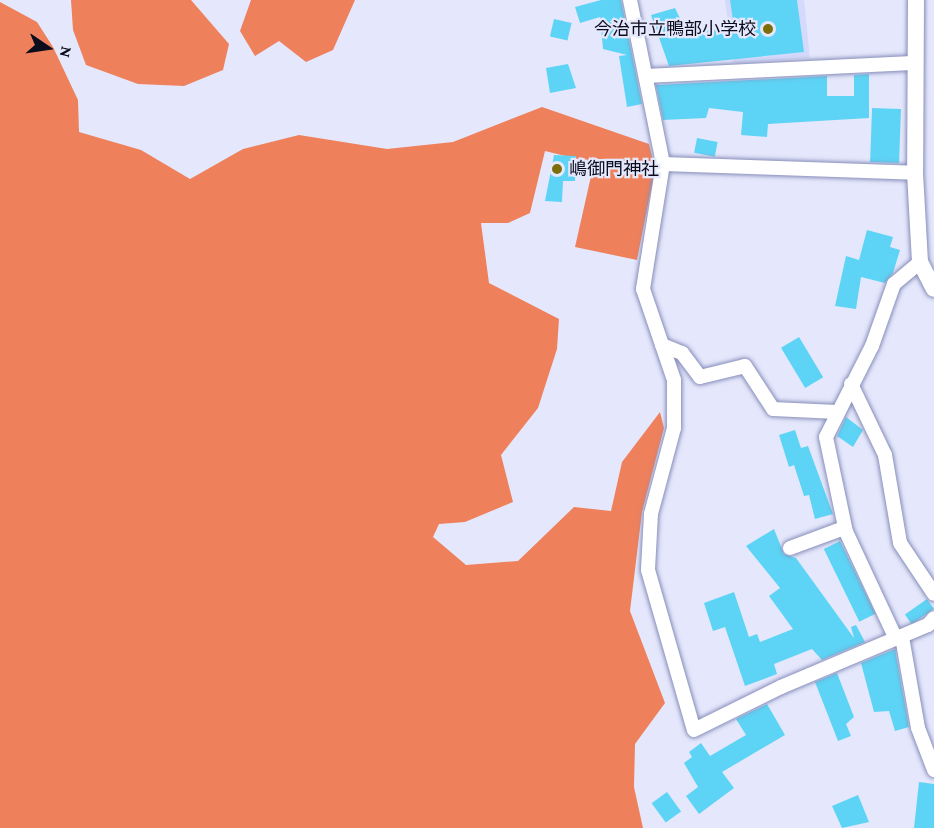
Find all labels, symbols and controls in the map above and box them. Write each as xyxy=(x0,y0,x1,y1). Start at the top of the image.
north arrow xyxy=(18,18,78,78)
place label: 今治市立鴨部小学校 xyxy=(594,18,756,40)
marker: 今治市立鴨部小学校 xyxy=(761,22,775,36)
text: N xyxy=(57,45,76,59)
place label: 嶋御門神社 xyxy=(569,158,659,180)
marker: 嶋御門神社 xyxy=(550,162,564,176)

